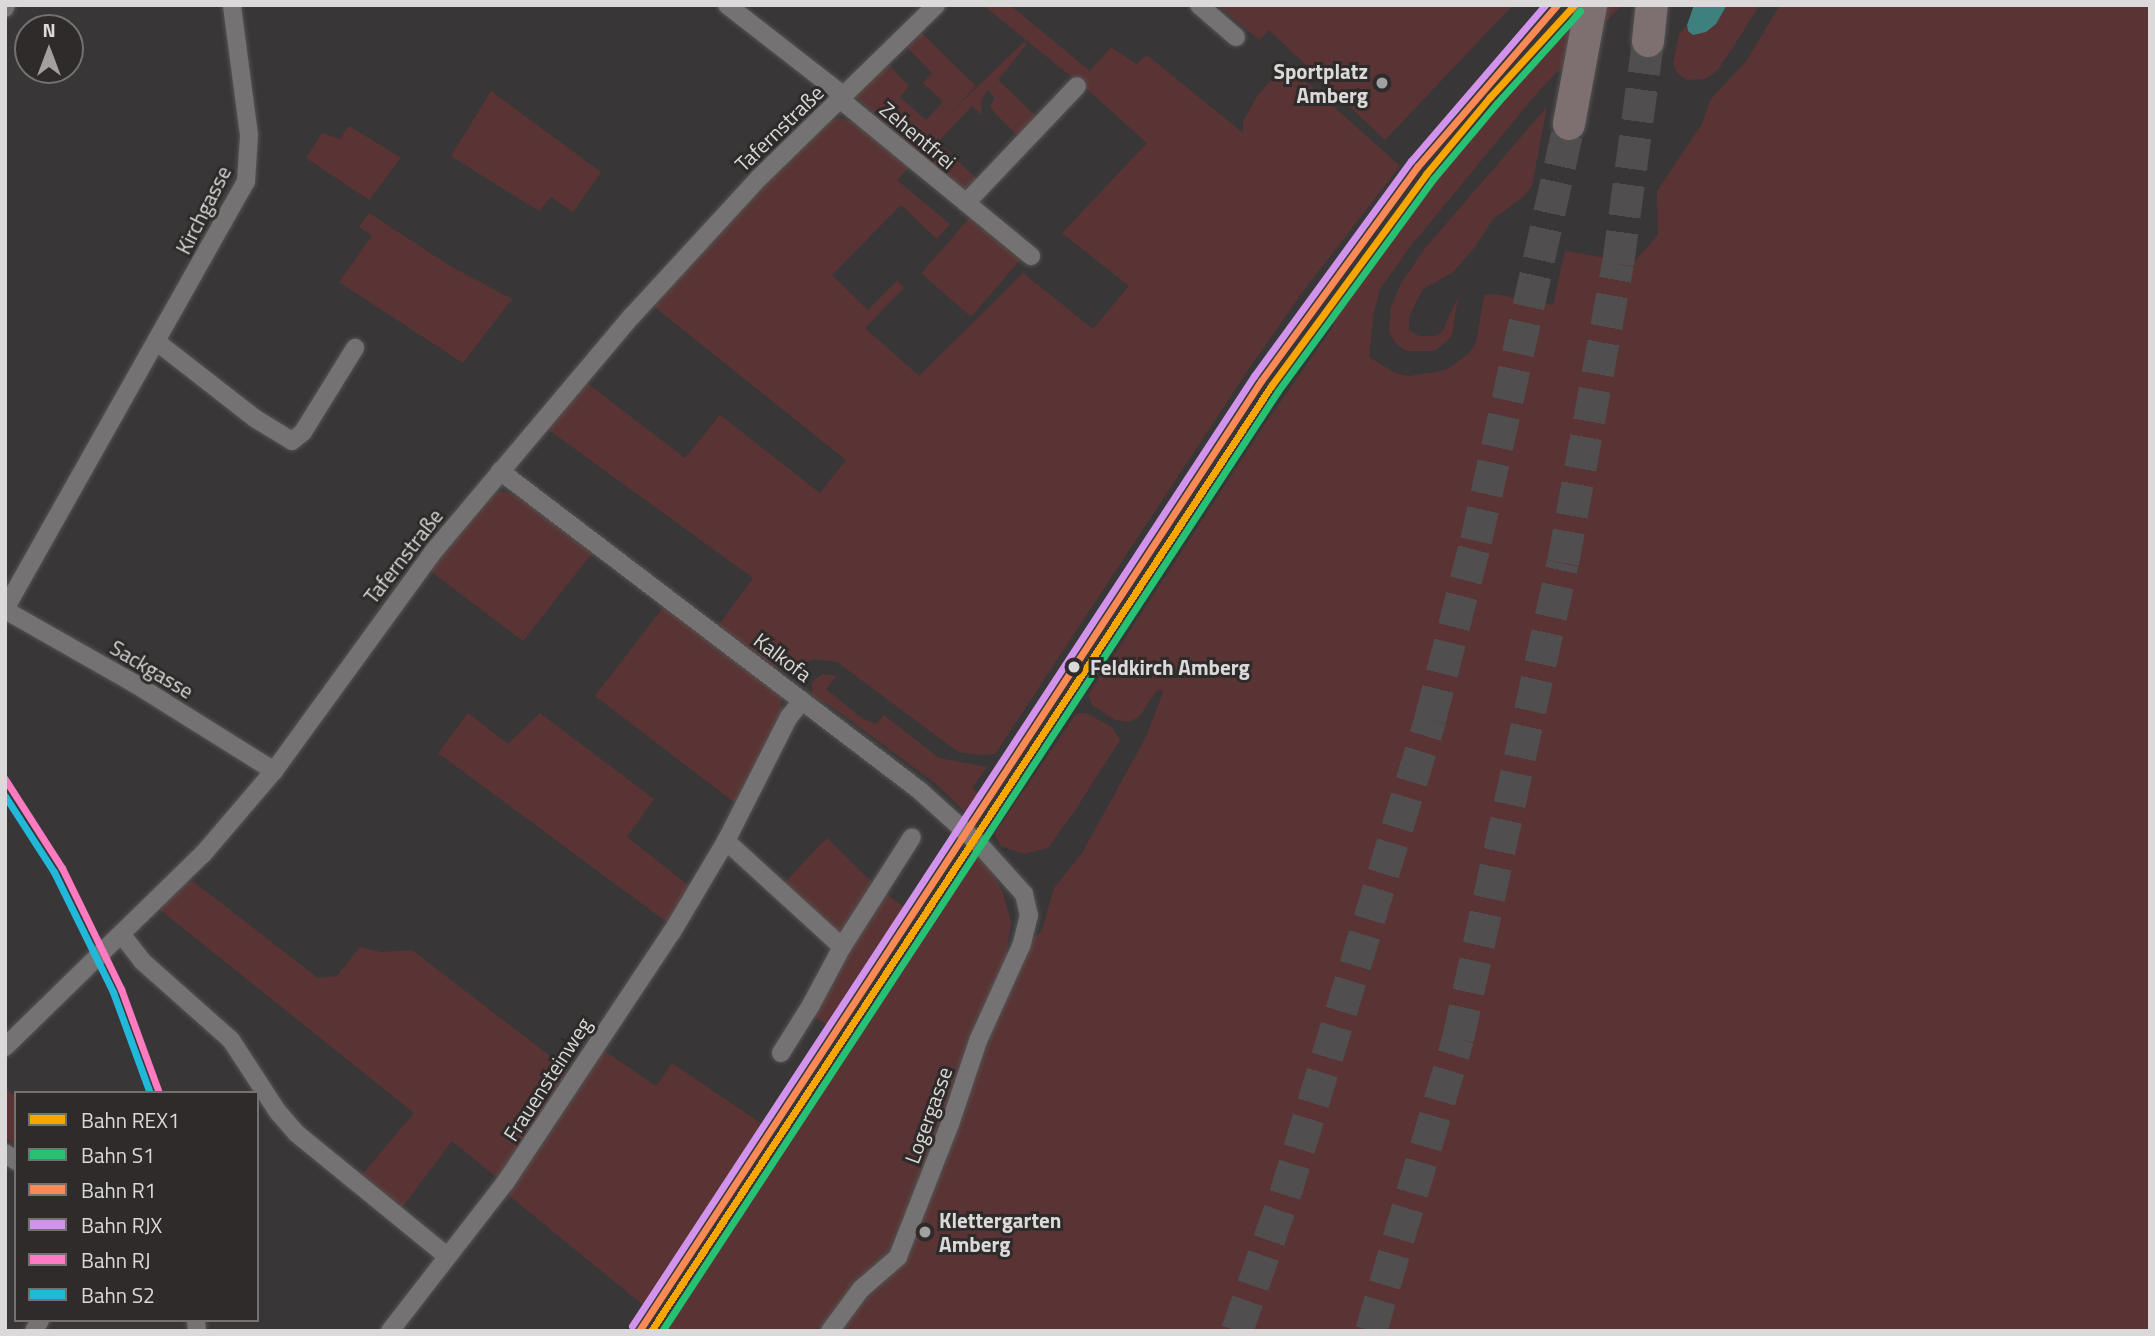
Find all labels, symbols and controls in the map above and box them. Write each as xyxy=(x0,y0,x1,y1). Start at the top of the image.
north arrow xyxy=(14,14,84,84)
text: N xyxy=(42,15,56,44)
place label: Sportplatz Amberg xyxy=(1274,58,1368,108)
marker: Sportplatz Amberg xyxy=(1374,75,1390,91)
street label: Tafernstraße xyxy=(730,80,828,176)
street label: Zehentfrei xyxy=(875,96,961,174)
street label: Kirchgasse xyxy=(170,162,236,258)
street label: Tafernstraße xyxy=(358,504,448,608)
street label: Kalkofa xyxy=(749,627,817,687)
street label: Sackgasse xyxy=(106,634,198,704)
place label: Feldkirch Amberg xyxy=(1090,654,1250,680)
marker: Feldkirch Amberg xyxy=(1064,657,1084,677)
street label: Frauensteinweg xyxy=(498,1012,596,1146)
street label: Logergasse xyxy=(899,1063,957,1167)
legend xyxy=(14,1091,259,1322)
text: Bahn REX1 xyxy=(81,1104,180,1136)
text: Bahn S1 xyxy=(81,1139,155,1171)
text: Bahn R1 xyxy=(81,1174,156,1206)
place label: Klettergarten Amberg xyxy=(939,1207,1061,1257)
text: Bahn RJX xyxy=(81,1209,162,1241)
marker: Klettergarten Amberg xyxy=(917,1224,933,1240)
text: Bahn RJ xyxy=(81,1244,151,1276)
text: Bahn S2 xyxy=(81,1279,155,1311)

